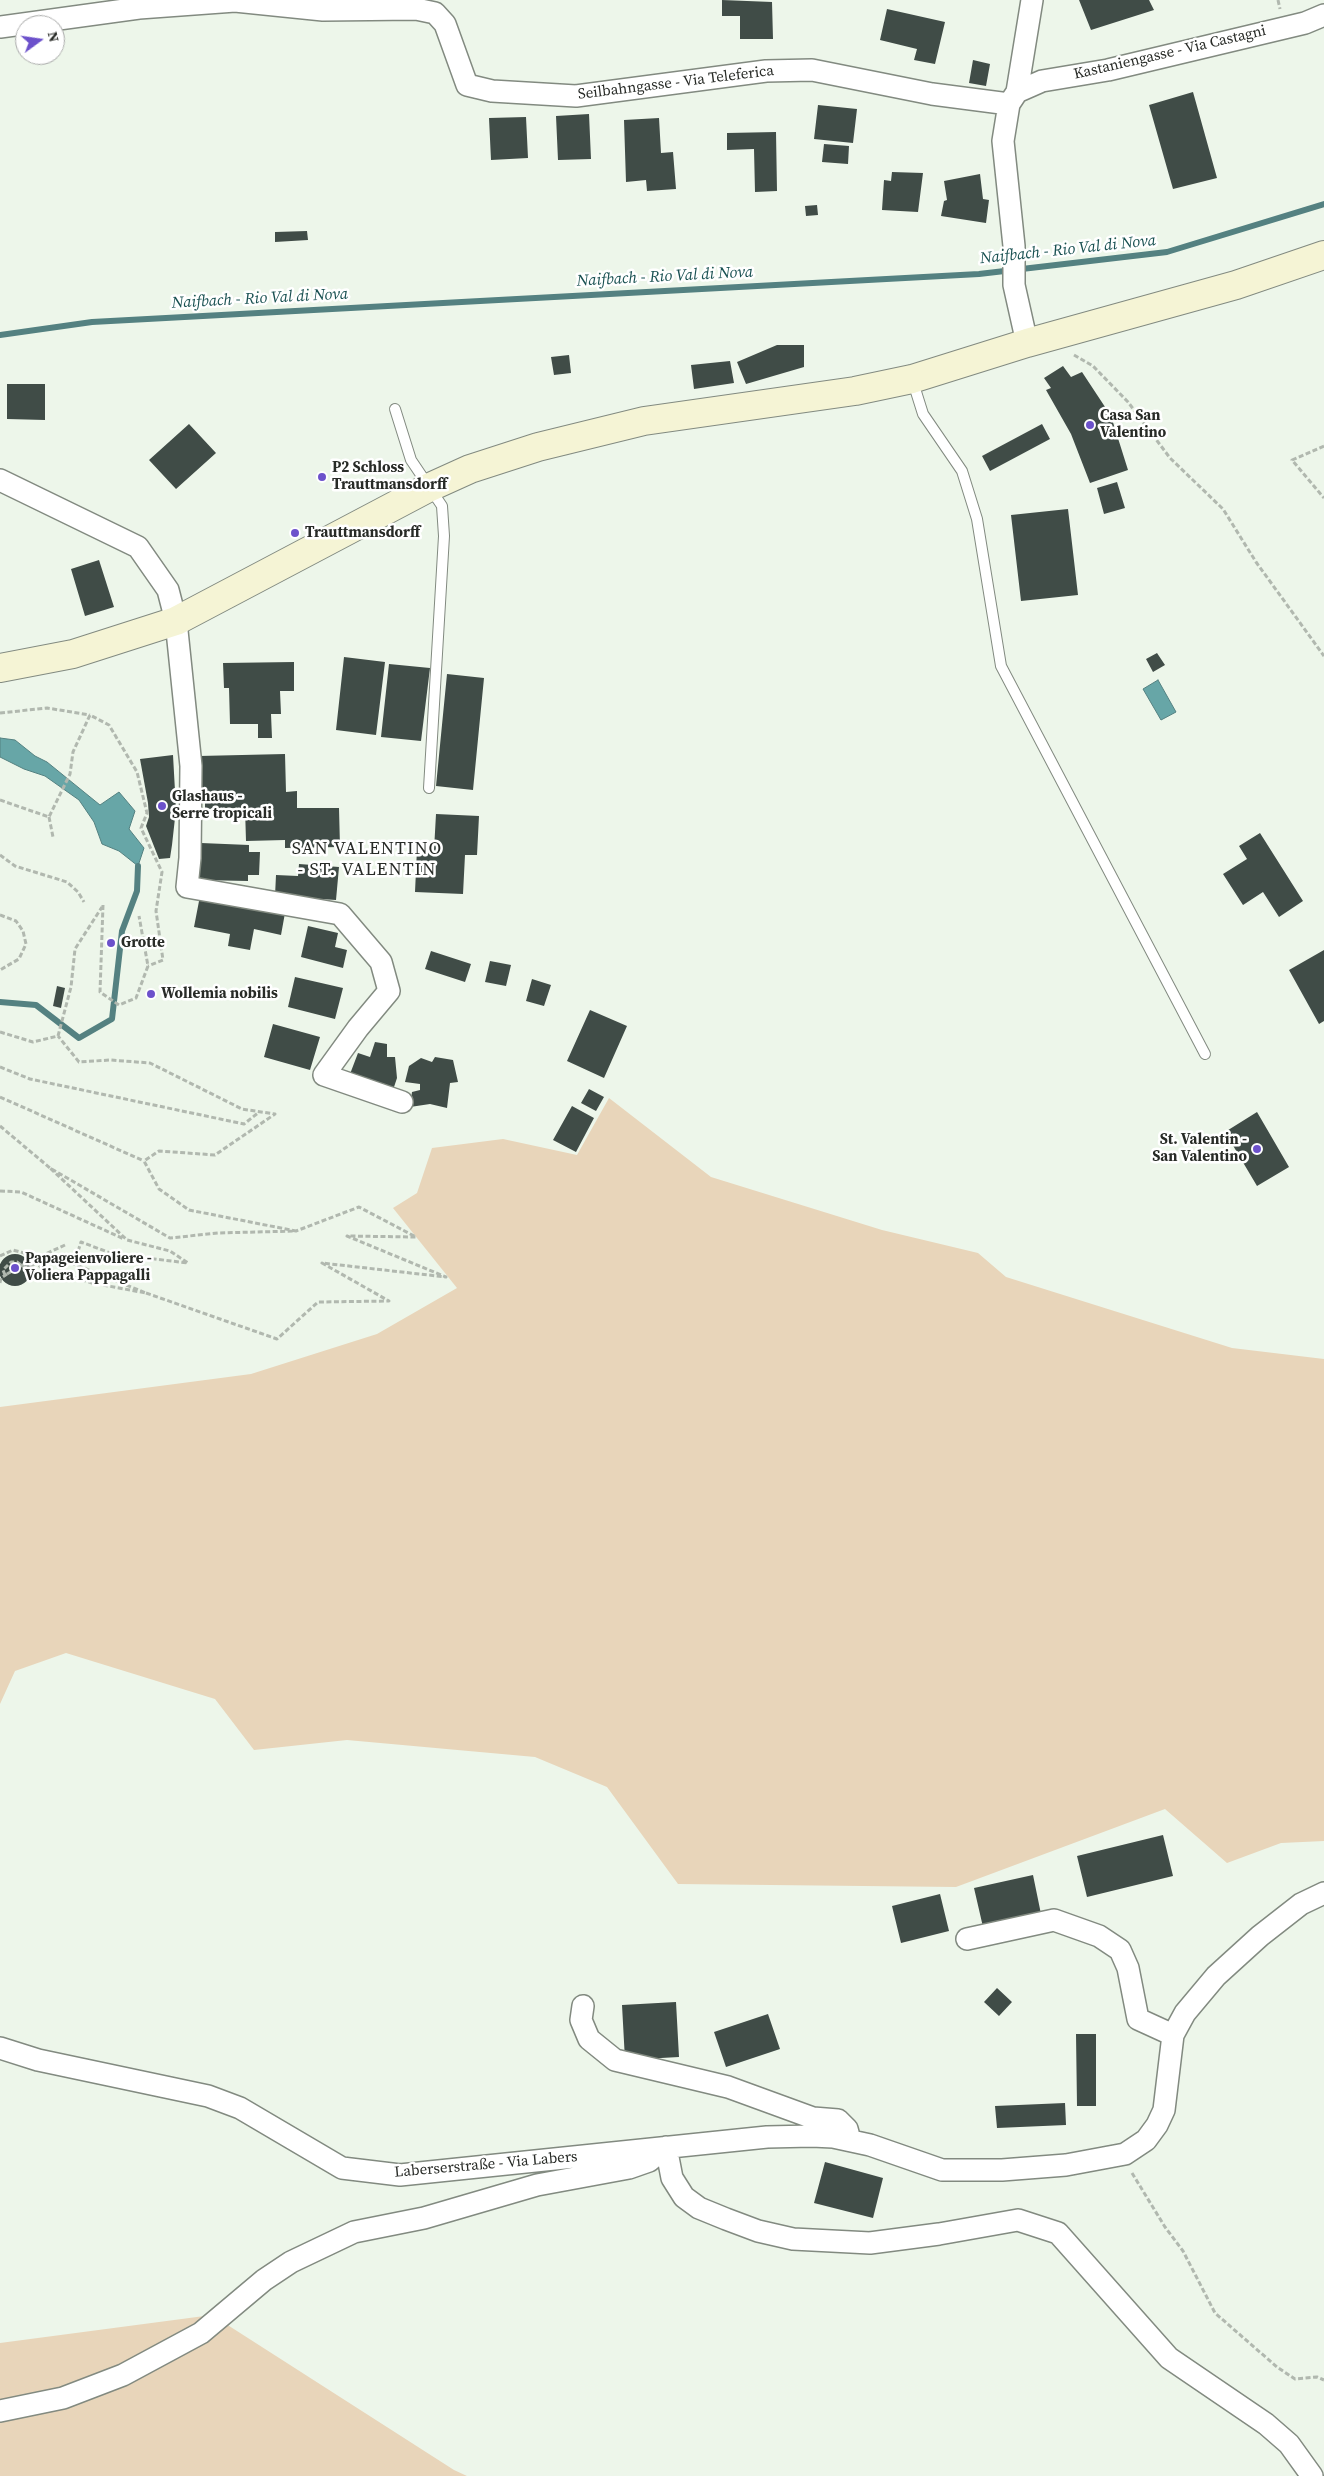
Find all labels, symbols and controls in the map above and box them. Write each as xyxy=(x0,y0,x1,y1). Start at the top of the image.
north arrow xyxy=(15,15,65,65)
street label: Kastaniengasse - Via Castagni xyxy=(1072,22,1268,84)
text: N xyxy=(43,29,65,44)
street label: Seilbahngasse - Via Teleferica xyxy=(577,62,775,104)
water label: Naifbach - Rio Val di Nova xyxy=(979,231,1157,269)
water label: Naifbach - Rio Val di Nova xyxy=(576,263,754,291)
water label: Naifbach - Rio Val di Nova xyxy=(171,285,349,313)
place label: Casa San Valentino xyxy=(1100,407,1166,442)
marker: Casa San Valentino xyxy=(1084,419,1096,431)
place label: P2 Schloss Trauttmansdorff xyxy=(332,459,447,494)
marker: P2 Schloss Trauttmansdorff xyxy=(316,471,328,483)
place label: Trauttmansdorff xyxy=(305,524,420,542)
marker: Trauttmansdorff xyxy=(289,527,301,539)
place label: Glashaus - Serre tropicali xyxy=(172,788,272,823)
marker: Glashaus - Serre tropicali xyxy=(156,800,168,812)
district label: SAN VALENTINO - ST. VALENTIN xyxy=(290,838,444,881)
place label: Grotte xyxy=(121,934,165,952)
marker: Grotte xyxy=(105,937,117,949)
place label: Wollemia nobilis xyxy=(161,985,278,1003)
marker: Wollemia nobilis xyxy=(145,988,157,1000)
place label: St. Valentin - San Valentino xyxy=(1152,1131,1247,1166)
marker: St. Valentin - San Valentino xyxy=(1251,1143,1263,1155)
place label: Papageienvoliere - Voliera Pappagalli xyxy=(25,1250,152,1285)
marker: Papageienvoliere - Voliera Pappagalli xyxy=(9,1262,21,1274)
street label: Laberserstraße - Via Labers xyxy=(394,2148,578,2182)

